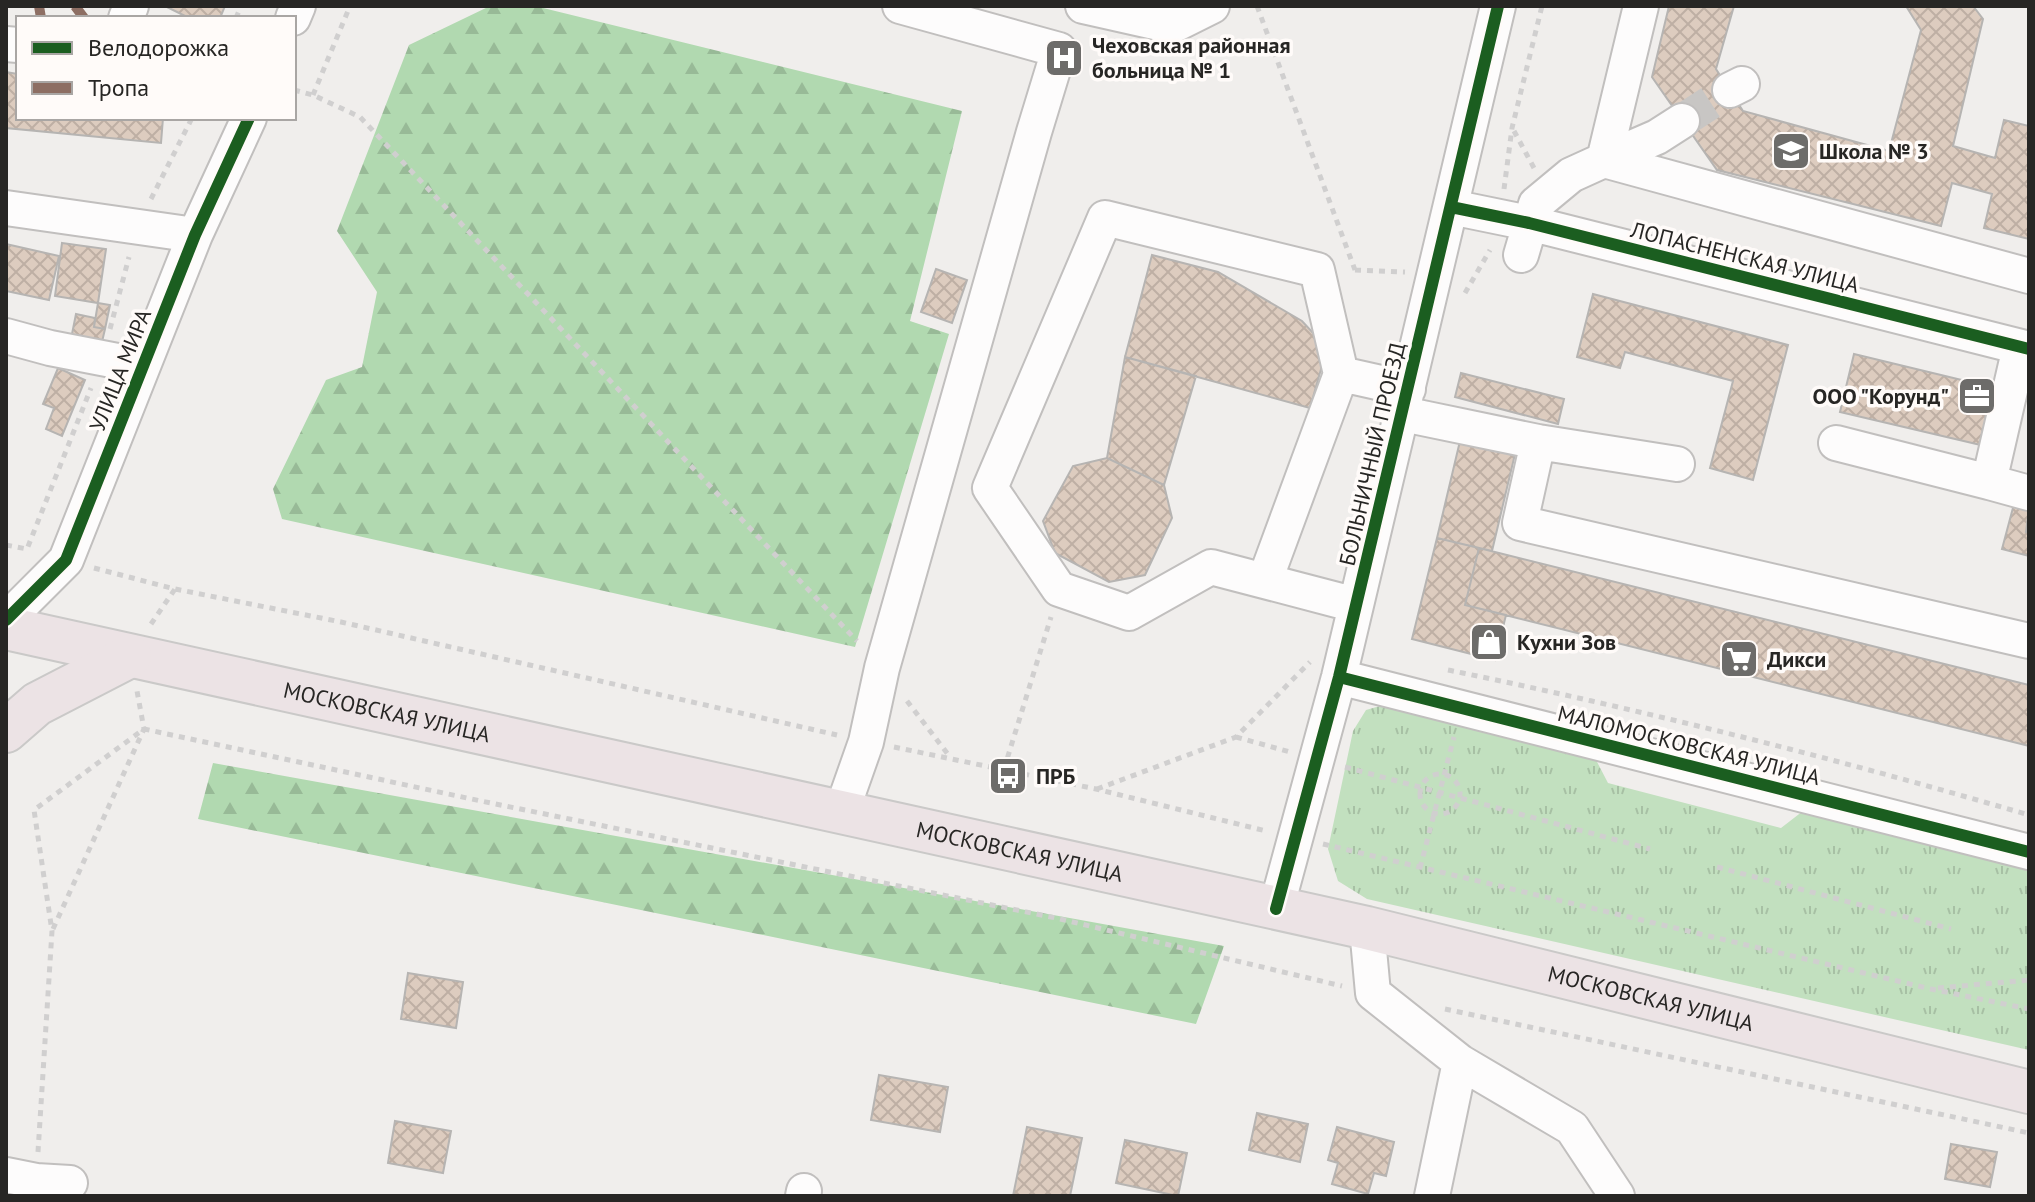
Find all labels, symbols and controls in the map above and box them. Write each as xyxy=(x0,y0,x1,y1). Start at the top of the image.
legend xyxy=(16,16,296,120)
place label: Чеховская районная больница № 1 xyxy=(1092,31,1291,84)
text: Велодорожка xyxy=(88,32,229,63)
hospital icon: Чеховская районная больница № 1 xyxy=(1043,37,1085,79)
text: Тропа xyxy=(88,72,149,103)
school or university icon: Школа № 3 xyxy=(1770,130,1812,172)
place label: Школа № 3 xyxy=(1819,137,1929,165)
street label: ЛОПАСНЕНСКАЯ УЛИЦА xyxy=(1627,215,1862,299)
street label: УЛИЦА МИРА xyxy=(83,305,157,435)
street label: БОЛЬНИЧНЫЙ ПРОЕЗД xyxy=(1333,339,1411,568)
office icon: ООО "Корунд" xyxy=(1956,375,1998,417)
place label: ООО "Корунд" xyxy=(1812,382,1949,410)
shop icon: Кухни Зов xyxy=(1468,621,1510,663)
place label: Кухни Зов xyxy=(1517,628,1616,656)
supermarket icon: Дикси xyxy=(1718,638,1760,680)
place label: Дикси xyxy=(1767,645,1826,673)
street label: МОСКОВСКАЯ УЛИЦА xyxy=(281,676,493,748)
street label: МАЛОМОСКОВСКАЯ УЛИЦА xyxy=(1555,699,1823,791)
bus stop icon: ПРБ xyxy=(987,755,1029,797)
place label: ПРБ xyxy=(1036,762,1075,790)
street label: МОСКОВСКАЯ УЛИЦА xyxy=(914,815,1126,888)
street label: МОСКОВСКАЯ УЛИЦА xyxy=(1545,959,1757,1037)

